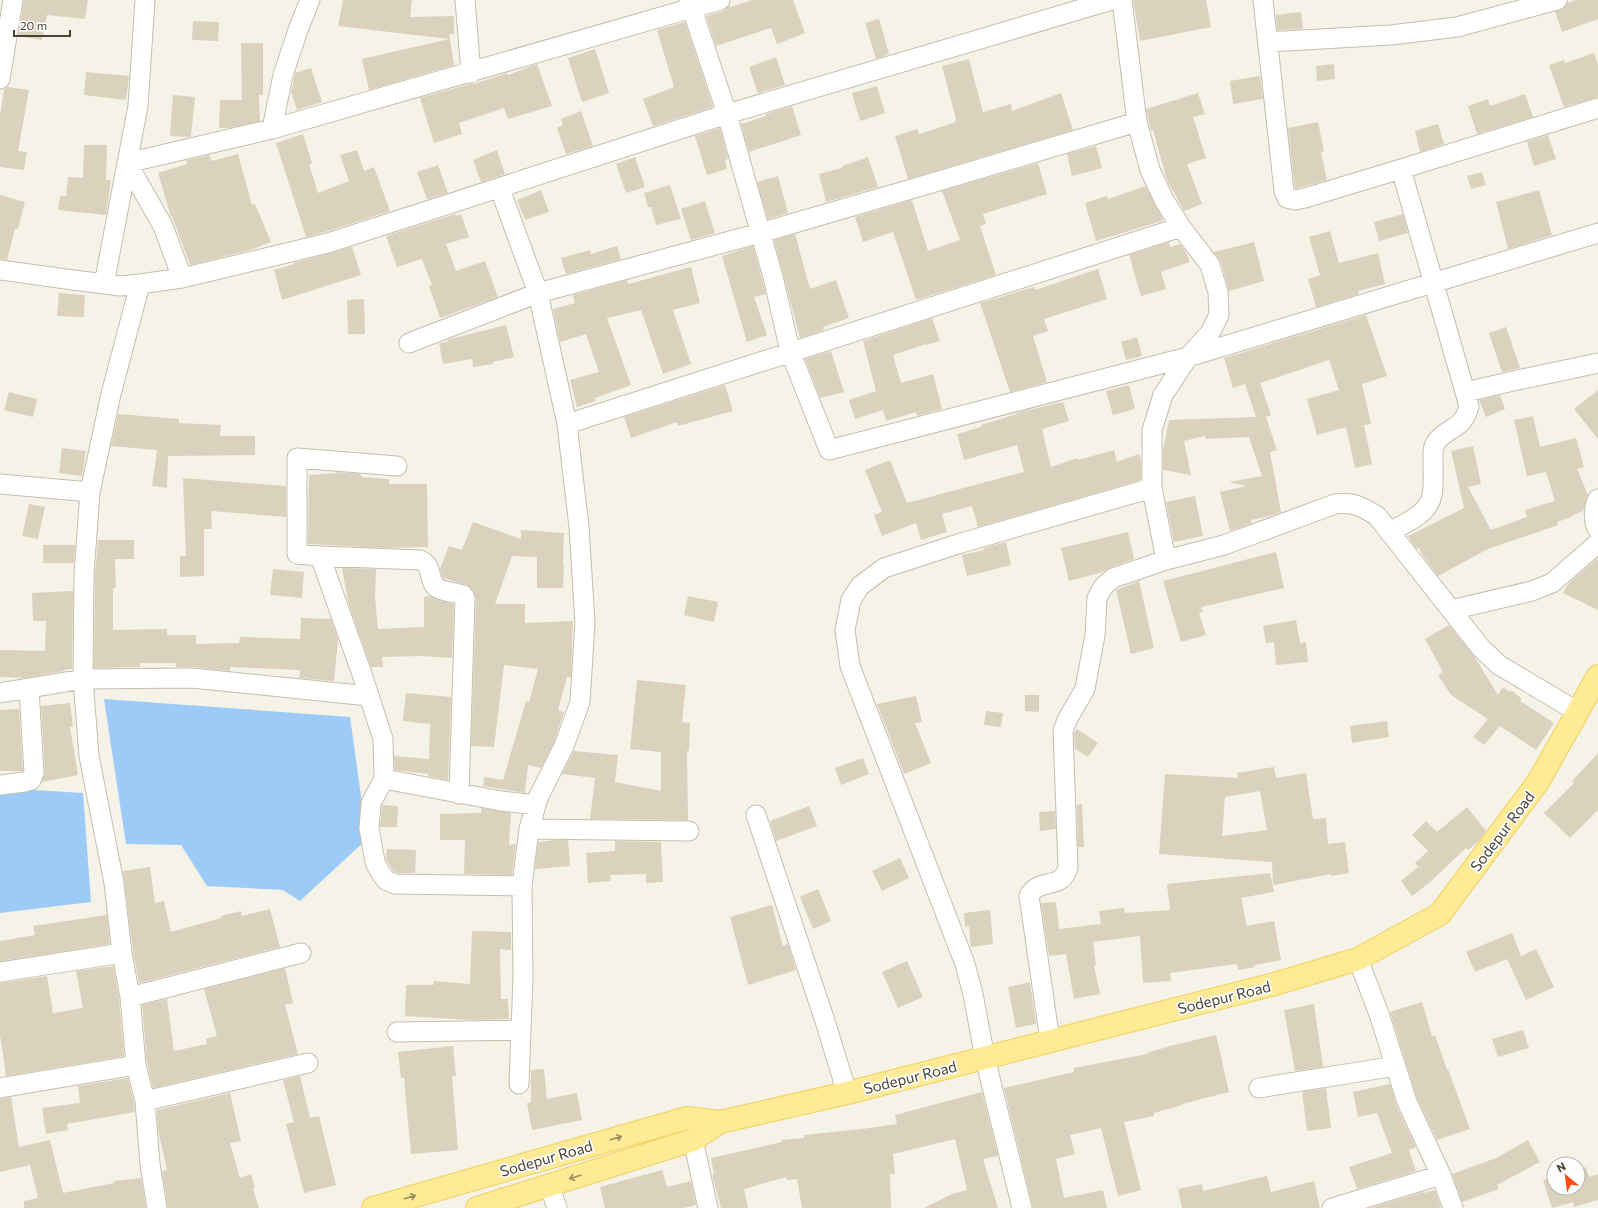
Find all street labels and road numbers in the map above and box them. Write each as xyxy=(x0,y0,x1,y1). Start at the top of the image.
street label: Sodepur Road xyxy=(1466,787,1538,875)
street label: Sodepur Road xyxy=(1175,977,1273,1017)
street label: Sodepur Road xyxy=(861,1057,959,1097)
street label: Sodepur Road xyxy=(498,1136,594,1180)

